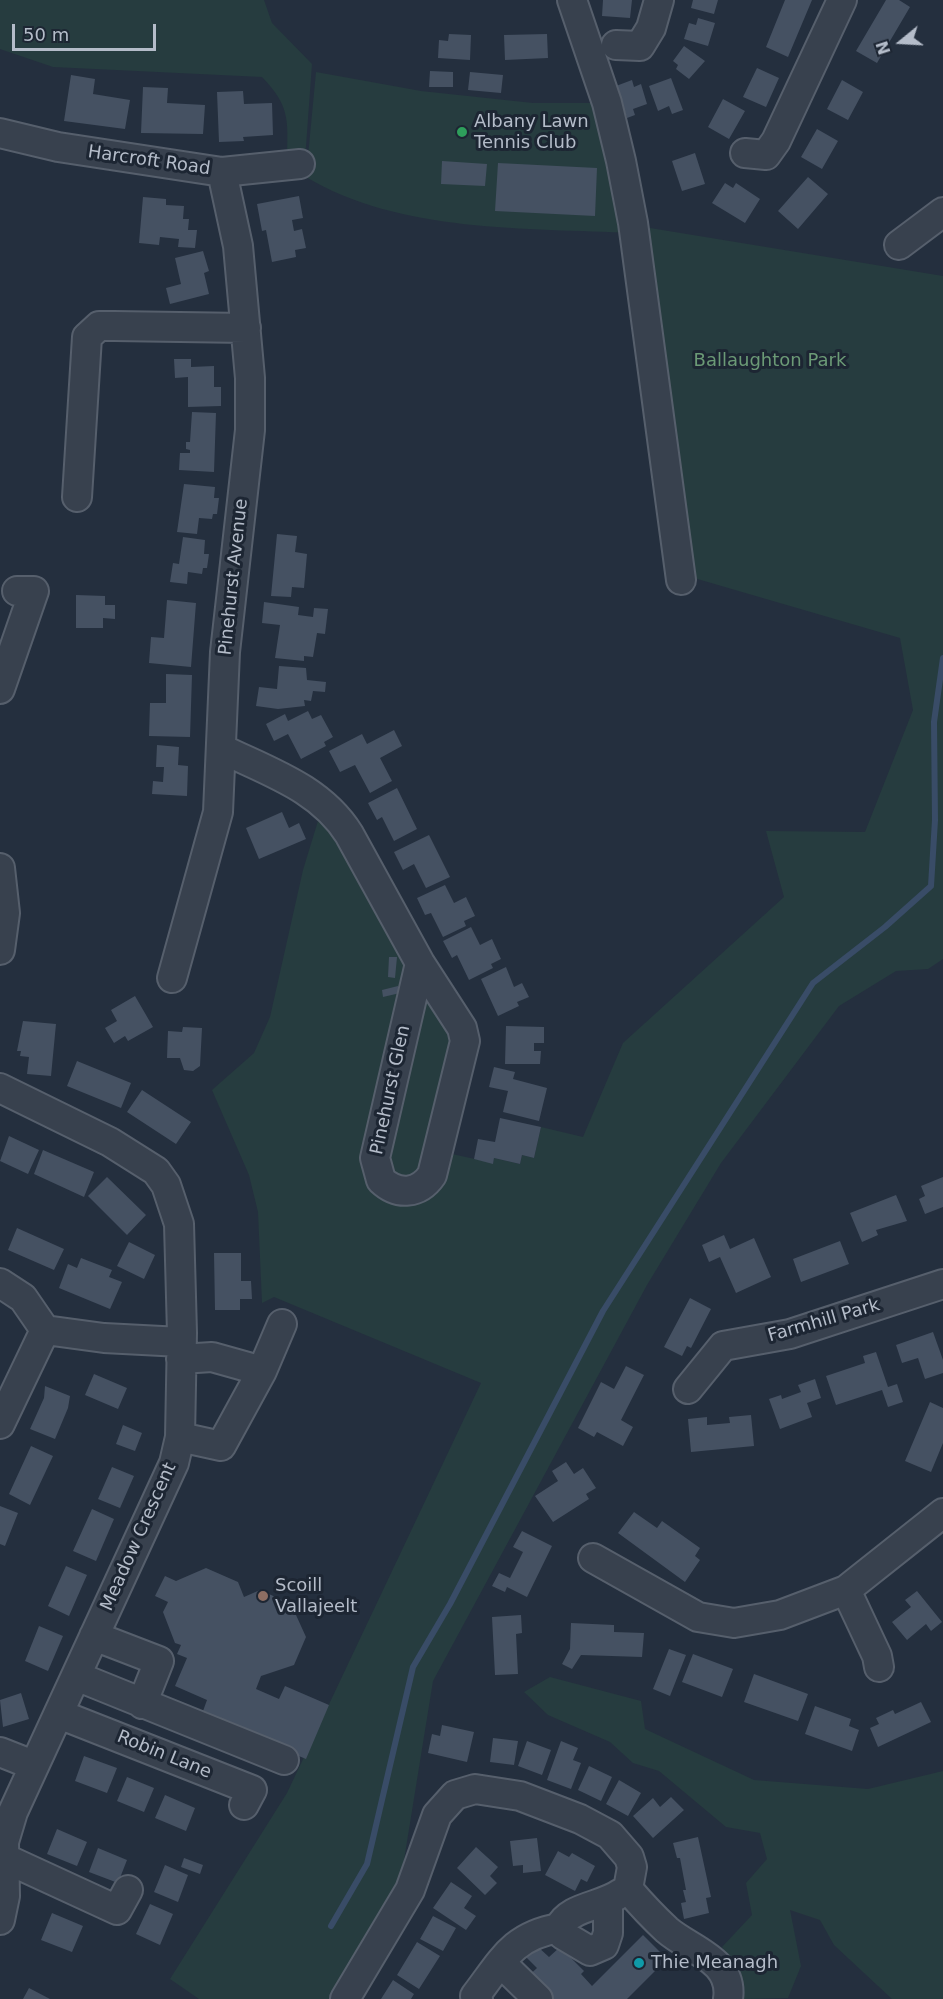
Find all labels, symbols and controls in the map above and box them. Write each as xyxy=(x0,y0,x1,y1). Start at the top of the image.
scale bar xyxy=(15,12,159,50)
north arrow xyxy=(871,12,931,72)
text: 50 m xyxy=(23,24,69,45)
text: N xyxy=(872,38,895,57)
place label: Albany Lawn Tennis Club xyxy=(474,111,589,154)
marker: Albany Lawn Tennis Club xyxy=(455,125,469,139)
street label: Harcroft Road xyxy=(86,142,212,180)
park label: Ballaughton Park xyxy=(694,350,846,372)
street label: Pinehurst Avenue xyxy=(215,498,253,656)
street label: Pinehurst Glen xyxy=(367,1023,415,1157)
street label: Farmhill Park xyxy=(766,1295,882,1347)
street label: Meadow Crescent xyxy=(97,1460,181,1614)
place label: Scoill Vallajeelt xyxy=(275,1575,357,1618)
marker: Scoill Vallajeelt xyxy=(256,1589,270,1603)
street label: Robin Lane xyxy=(114,1726,214,1784)
place label: Thie Meanagh xyxy=(651,1952,778,1974)
marker: Thie Meanagh xyxy=(632,1956,646,1970)

